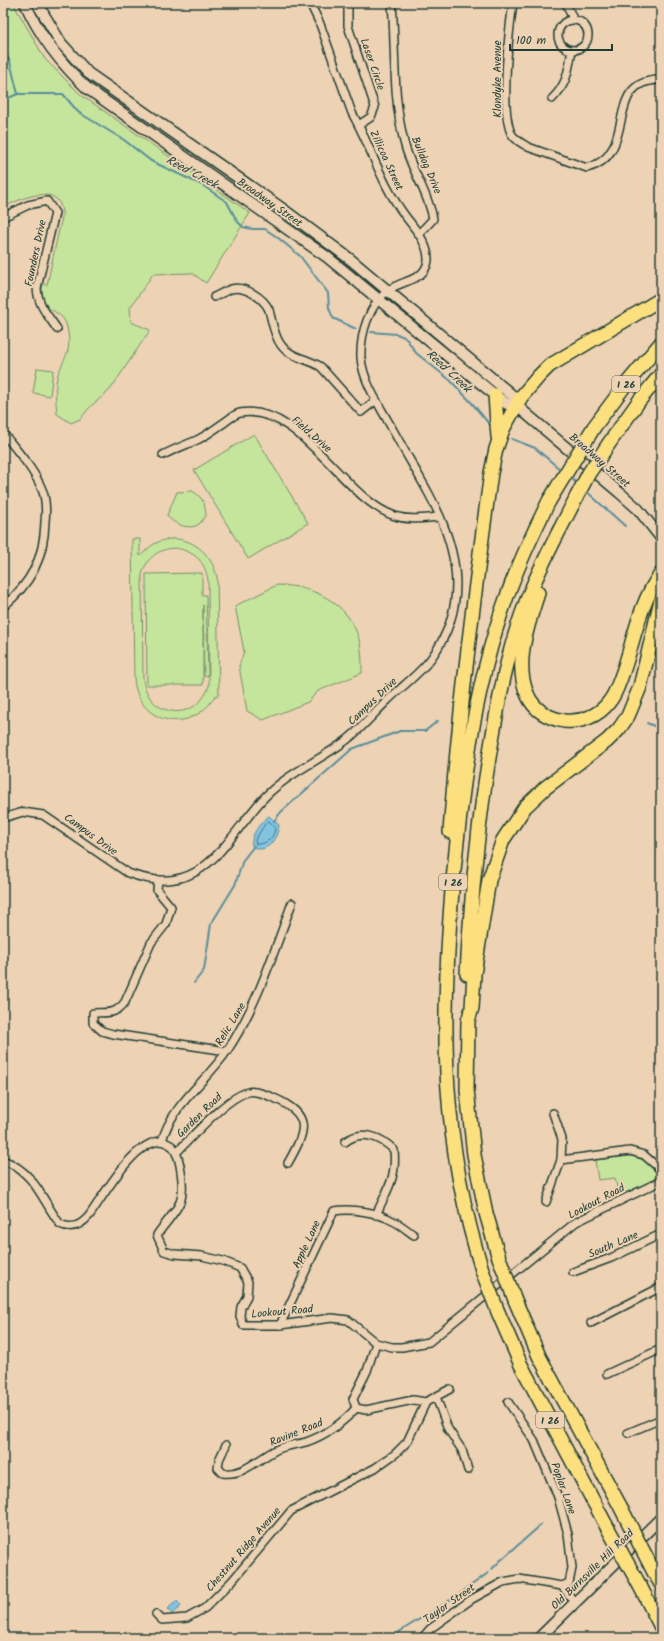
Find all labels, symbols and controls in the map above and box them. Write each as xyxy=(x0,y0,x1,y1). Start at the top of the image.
scale bar xyxy=(510,26,612,52)
text: 100 m xyxy=(516,31,547,50)
street label: Laser Circle xyxy=(355,36,389,93)
street label: Klondyke Avenue xyxy=(489,40,507,118)
street label: Zillicoa Street xyxy=(364,127,408,194)
street label: Bulldog Drive xyxy=(406,134,446,197)
water label: Reed Creek xyxy=(162,151,223,195)
street label: Broadway Street xyxy=(233,174,306,232)
street label: Founders Drive xyxy=(20,218,52,288)
water label: Reed Creek xyxy=(422,345,477,399)
road number: I 26 xyxy=(612,376,640,392)
street label: Field Drive xyxy=(287,412,336,458)
street label: Broadway Street xyxy=(565,429,635,493)
street label: Campus Drive xyxy=(344,673,402,730)
street label: Campus Drive xyxy=(60,809,121,861)
road number: I 26 xyxy=(439,874,467,890)
street label: Relic Lane xyxy=(211,999,251,1050)
street label: Garden Road xyxy=(172,1089,227,1142)
street label: Lookout Road xyxy=(565,1179,629,1224)
street label: Apple Lane xyxy=(288,1217,326,1271)
street label: South Lane xyxy=(586,1226,641,1263)
street label: Lookout Road xyxy=(250,1300,314,1324)
road number: I 26 xyxy=(536,1412,564,1428)
street label: Ravine Road xyxy=(267,1414,326,1452)
street label: Poplar Lane xyxy=(545,1460,581,1517)
street label: Chestnut Ridge Avenue xyxy=(202,1503,286,1596)
street label: Old Burnsville Hill Road xyxy=(547,1525,639,1614)
street label: Taylor Street xyxy=(420,1579,480,1628)

